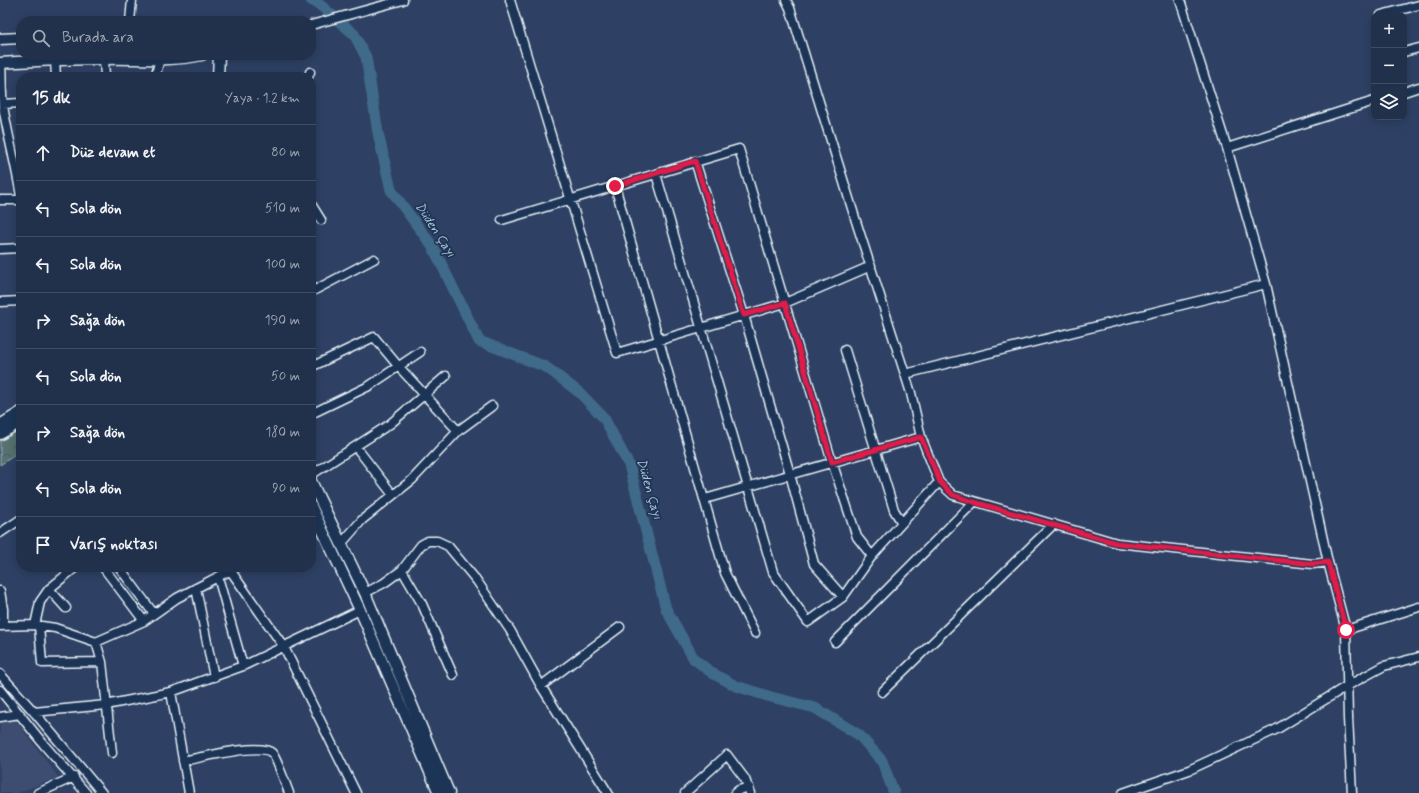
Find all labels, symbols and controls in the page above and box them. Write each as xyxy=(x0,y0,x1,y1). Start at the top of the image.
map controls xyxy=(1371,12,1407,120)
button: + xyxy=(1371,12,1407,48)
search box xyxy=(16,16,316,60)
icon: search xyxy=(30,27,52,49)
text: Burada ara xyxy=(62,28,134,48)
button: − xyxy=(1371,48,1407,84)
button: layers xyxy=(1371,84,1407,120)
text: 15 dk xyxy=(32,87,71,109)
text: Yaya · 1.2 km xyxy=(225,90,300,107)
icon: ahead xyxy=(32,142,54,164)
text: Düz devam et xyxy=(70,143,155,163)
text: 80 m xyxy=(271,144,300,161)
route end xyxy=(606,177,624,195)
icon: left xyxy=(32,198,54,220)
text: Sola dön xyxy=(70,199,122,219)
water label: Düden Çayı xyxy=(411,199,459,261)
text: 510 m xyxy=(265,200,300,217)
icon: left xyxy=(32,254,54,276)
text: Sola dön xyxy=(70,255,122,275)
text: 100 m xyxy=(265,256,300,273)
icon: right xyxy=(32,310,54,332)
text: Sağa dön xyxy=(70,311,125,331)
text: 190 m xyxy=(265,312,300,329)
icon: left xyxy=(32,366,54,388)
text: Sola dön xyxy=(70,367,122,387)
text: 50 m xyxy=(271,368,300,385)
icon: right xyxy=(32,422,54,444)
text: Sağa dön xyxy=(70,423,125,443)
text: 180 m xyxy=(265,424,300,441)
water label: Düden Çayı xyxy=(632,457,666,522)
icon: left xyxy=(32,478,54,500)
text: Sola dön xyxy=(70,479,122,499)
text: 90 m xyxy=(272,480,300,497)
icon: arrive xyxy=(32,534,54,556)
text: Varış noktası xyxy=(70,535,158,555)
route start xyxy=(1337,621,1355,639)

